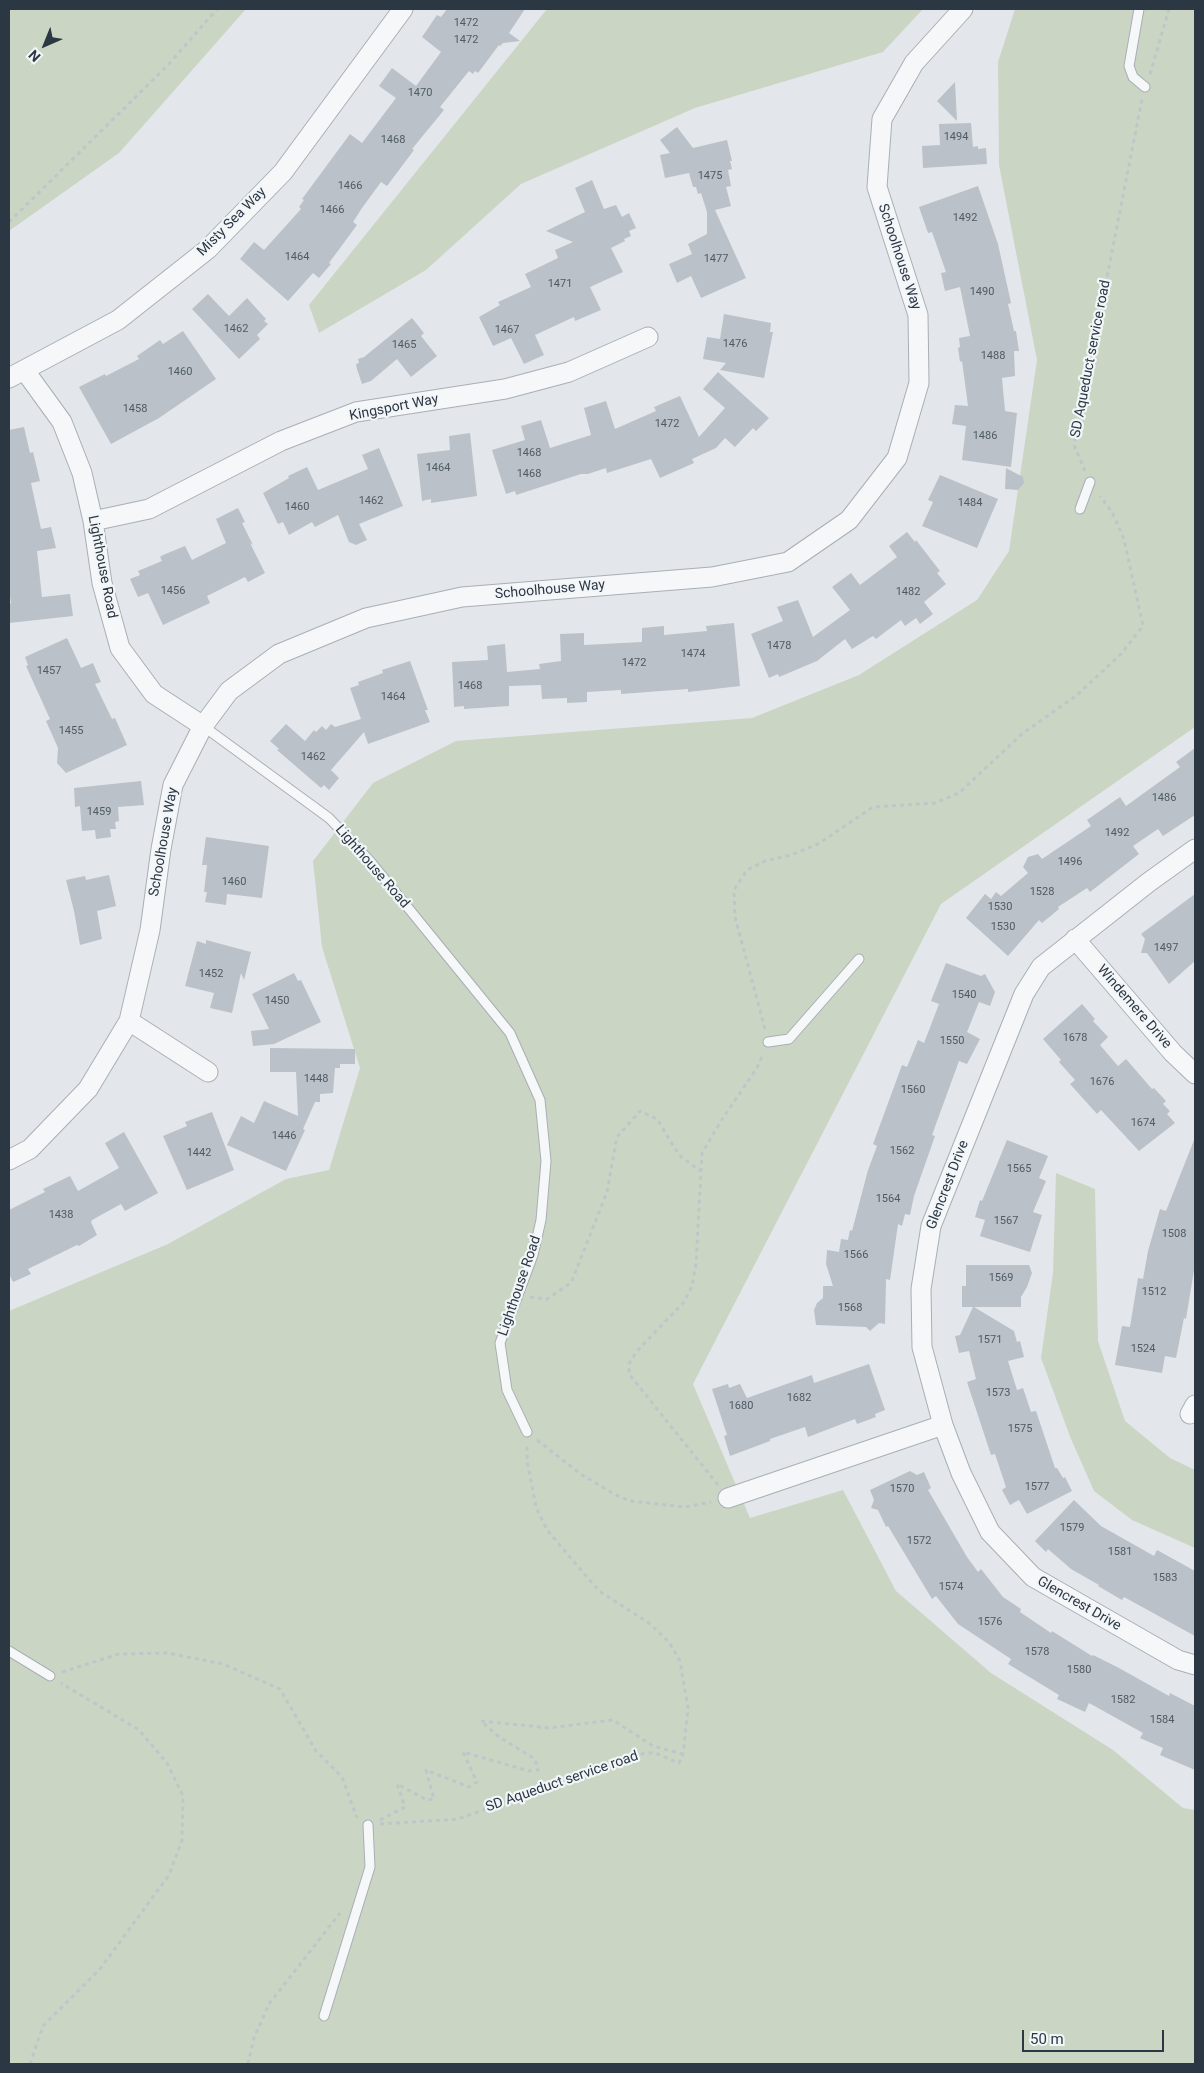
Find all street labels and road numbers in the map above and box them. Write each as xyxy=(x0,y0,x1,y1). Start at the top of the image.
street label: Misty Sea Way xyxy=(194,184,270,260)
street label: Schoolhouse Way xyxy=(874,202,924,312)
street label: SD Aqueduct service road xyxy=(1067,279,1115,439)
street label: Kingsport Way xyxy=(348,391,440,425)
street label: Lighthouse Road xyxy=(84,514,120,620)
street label: Schoolhouse Way xyxy=(494,577,606,603)
street label: Schoolhouse Way xyxy=(146,786,182,898)
street label: Lighthouse Road xyxy=(331,822,413,912)
street label: Windemere Drive xyxy=(1093,962,1175,1052)
street label: Glencrest Drive xyxy=(923,1138,973,1232)
street label: Lighthouse Road xyxy=(495,1234,545,1338)
street label: Glencrest Drive xyxy=(1034,1573,1124,1635)
street label: SD Aqueduct service road xyxy=(484,1748,640,1816)

